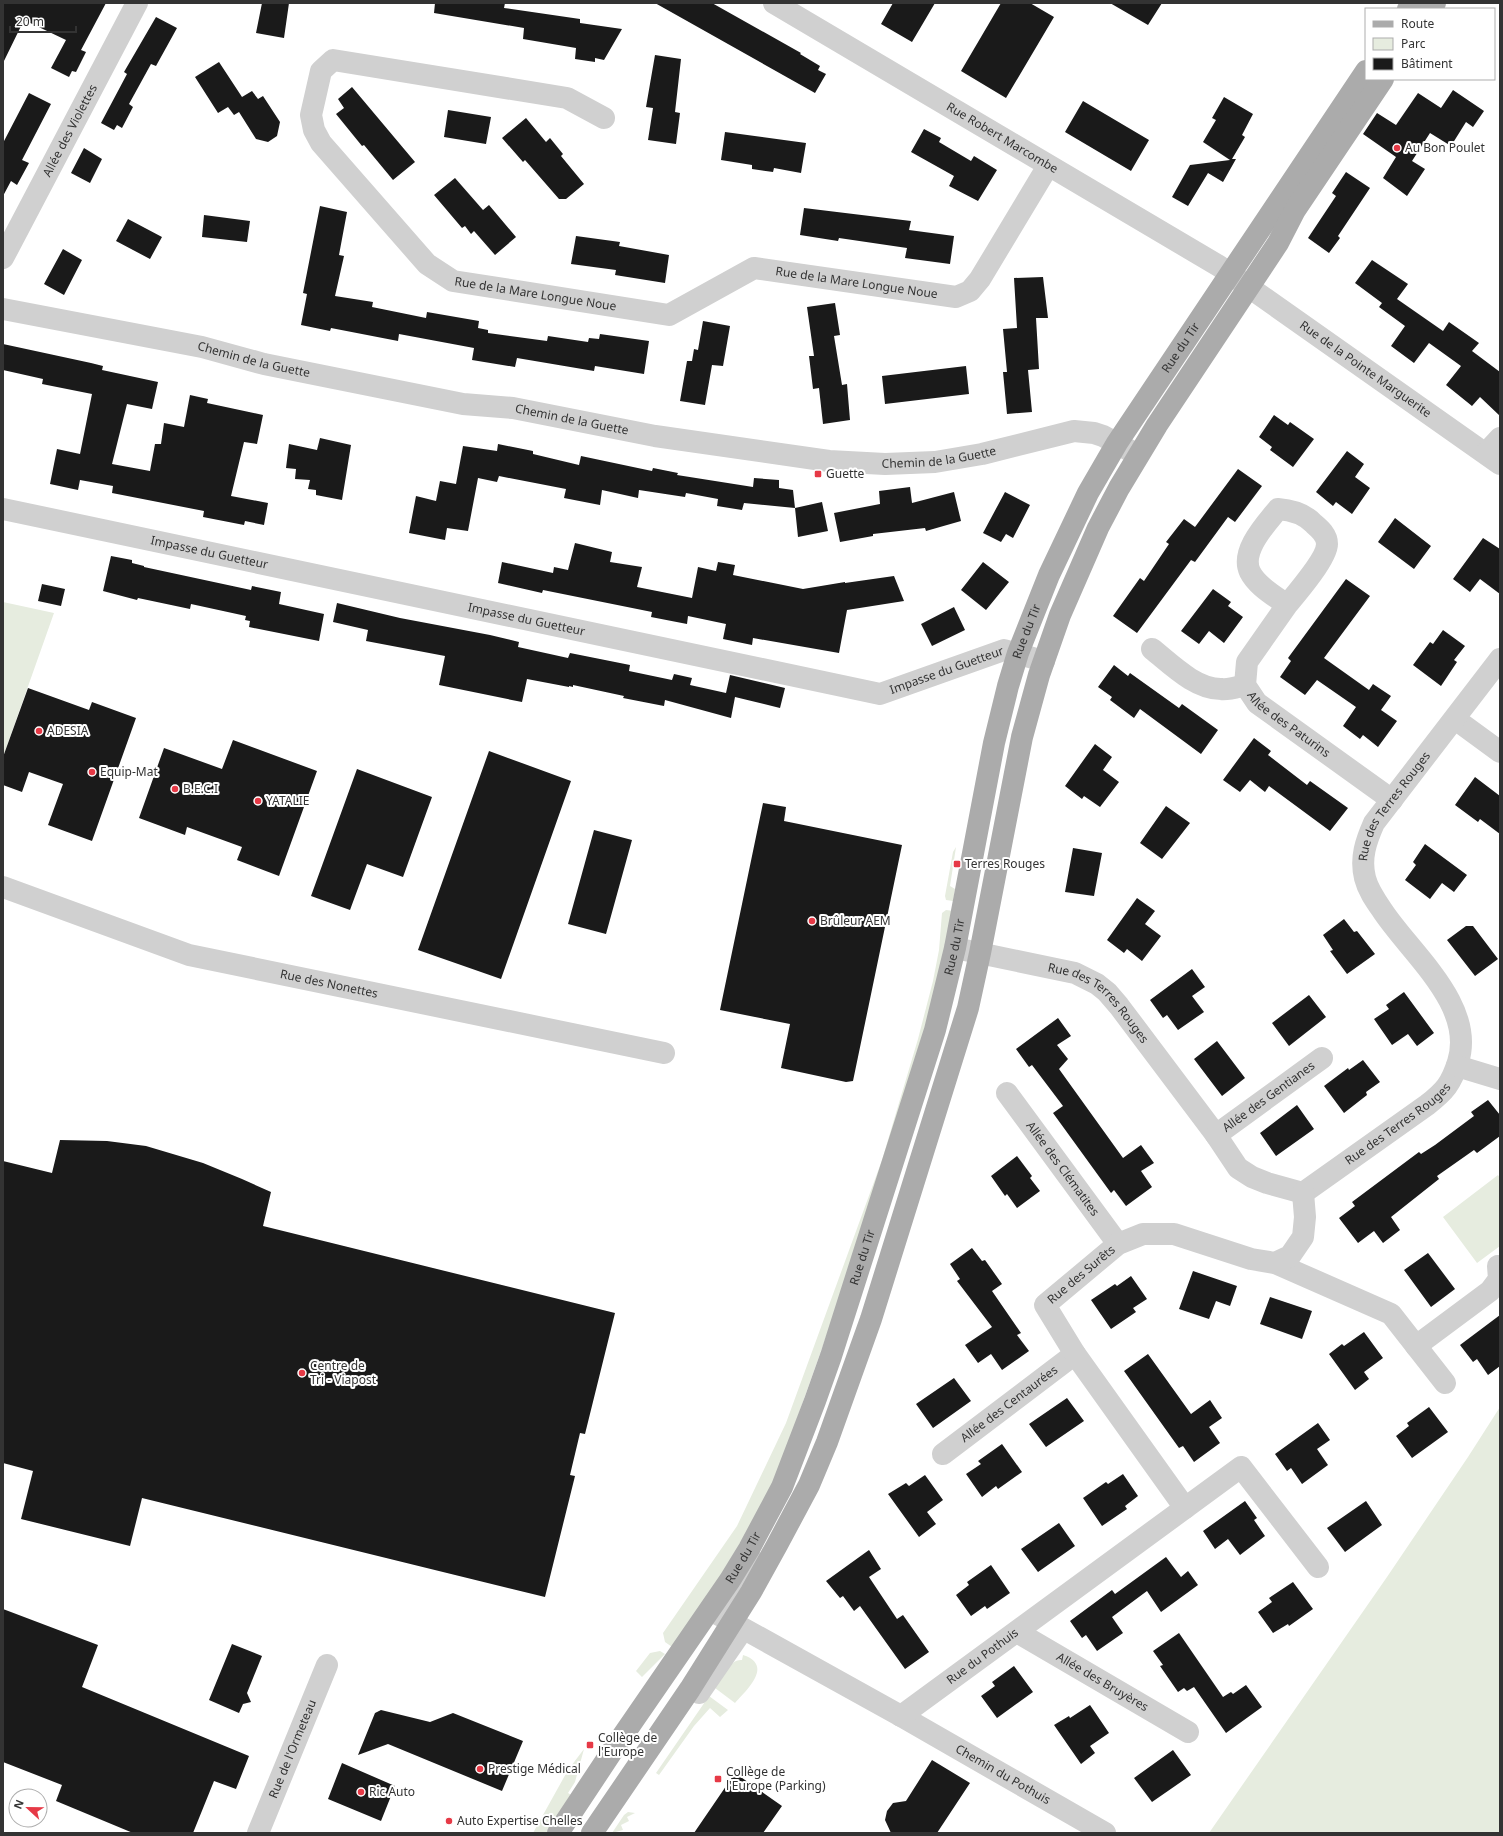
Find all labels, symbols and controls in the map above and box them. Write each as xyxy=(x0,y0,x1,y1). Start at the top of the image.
scale bar xyxy=(10,8,76,34)
legend xyxy=(1365,8,1495,80)
text: 20 m xyxy=(16,13,44,30)
text: Route xyxy=(1401,15,1434,32)
text: Parc xyxy=(1401,35,1426,52)
text: Bâtiment xyxy=(1401,55,1453,72)
street label: Allée des Violettes xyxy=(38,81,101,180)
street label: Rue Robert Marcombe xyxy=(943,98,1062,177)
place label: Au Bon Poulet xyxy=(1405,139,1486,156)
marker: Au Bon Poulet xyxy=(1392,143,1402,153)
street label: Rue de la Mare Longue Noue xyxy=(775,262,939,302)
street label: Rue de la Mare Longue Noue xyxy=(453,272,618,315)
street label: Rue de la Pointe Marguerite xyxy=(1296,316,1435,421)
street label: Rue du Tir xyxy=(1157,319,1203,376)
street label: Chemin de la Guette xyxy=(196,337,312,381)
street label: Chemin de la Guette xyxy=(514,400,630,439)
street label: Chemin de la Guette xyxy=(881,442,998,472)
place label: Guette xyxy=(826,465,865,482)
marker: Guette xyxy=(813,469,823,479)
street label: Impasse du Guetteur xyxy=(149,531,270,573)
street label: Impasse du Guetteur xyxy=(466,598,587,640)
street label: Rue du Tir xyxy=(1008,601,1045,661)
street label: Impasse du Guetteur xyxy=(887,642,1006,698)
street label: Allée des Paturins xyxy=(1244,688,1334,761)
place label: ADESIA xyxy=(47,722,89,739)
marker: ADESIA xyxy=(34,726,44,736)
street label: Rue des Terres Rouges xyxy=(1354,748,1434,862)
place label: Equip-Mat xyxy=(100,763,158,780)
marker: Equip-Mat xyxy=(87,767,97,777)
place label: B.E.C.I xyxy=(183,780,218,797)
marker: B.E.C.I xyxy=(170,784,180,794)
place label: YATALIE xyxy=(266,792,309,809)
marker: YATALIE xyxy=(253,796,263,806)
place label: Terres Rouges xyxy=(965,855,1045,872)
marker: Terres Rouges xyxy=(952,859,962,869)
place label: Brûleur AEM xyxy=(820,912,891,929)
marker: Brûleur AEM xyxy=(807,916,817,926)
street label: Rue du Tir xyxy=(940,917,968,977)
street label: Rue des Terres Rouges xyxy=(1046,959,1153,1047)
street label: Rue des Nonettes xyxy=(279,965,380,1002)
street label: Allée des Gentianes xyxy=(1219,1057,1318,1136)
street label: Rue des Terres Rouges xyxy=(1341,1079,1455,1169)
street label: Allée des Clématites xyxy=(1023,1118,1104,1219)
street label: Rue du Tir xyxy=(845,1227,879,1287)
street label: Rue des Surêts xyxy=(1044,1241,1119,1308)
place label: Centre de Tri - Viapost xyxy=(310,1357,377,1388)
street label: Allée des Centaurées xyxy=(957,1361,1061,1446)
marker: Centre de Tri - Viapost xyxy=(297,1368,307,1378)
street label: Rue du Tir xyxy=(721,1528,765,1586)
street label: Rue du Pothuis xyxy=(943,1624,1022,1688)
street label: Allée des Bruyères xyxy=(1054,1648,1152,1715)
street label: Rue de l'Ormeteau xyxy=(264,1697,320,1801)
place label: Collège de l'Europe xyxy=(598,1729,657,1760)
marker: Collège de l'Europe xyxy=(585,1740,595,1750)
street label: Chemin du Pothuis xyxy=(952,1740,1054,1808)
place label: Prestige Médical xyxy=(488,1760,581,1777)
place label: Collège de l'Europe (Parking) xyxy=(726,1763,826,1794)
marker: Prestige Médical xyxy=(475,1764,485,1774)
marker: Collège de l'Europe (Parking) xyxy=(713,1774,723,1784)
place label: Ric Auto xyxy=(369,1783,415,1800)
marker: Ric Auto xyxy=(356,1787,366,1797)
north arrow xyxy=(8,1788,48,1828)
text: N xyxy=(10,1797,27,1811)
place label: Auto Expertise Chelles xyxy=(457,1812,583,1829)
marker: Auto Expertise Chelles xyxy=(444,1816,454,1826)

